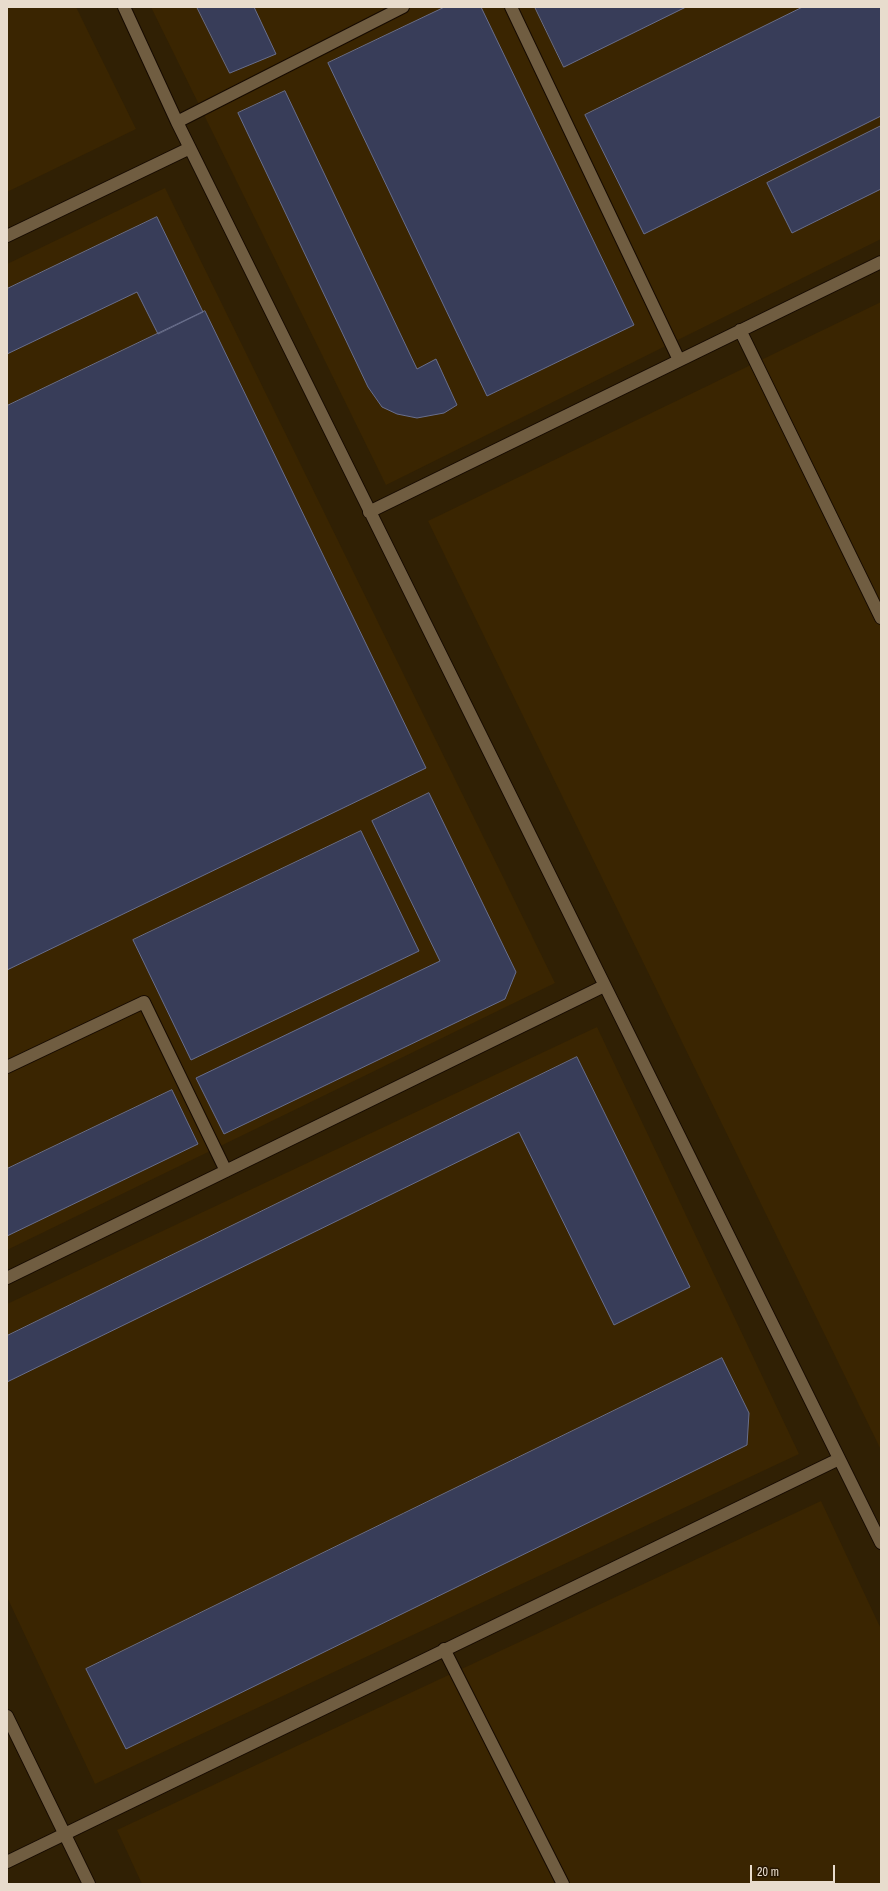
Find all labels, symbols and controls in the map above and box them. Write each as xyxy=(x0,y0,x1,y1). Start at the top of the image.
scale bar xyxy=(752,1857,837,1883)
text: 20 m xyxy=(757,1864,779,1880)

